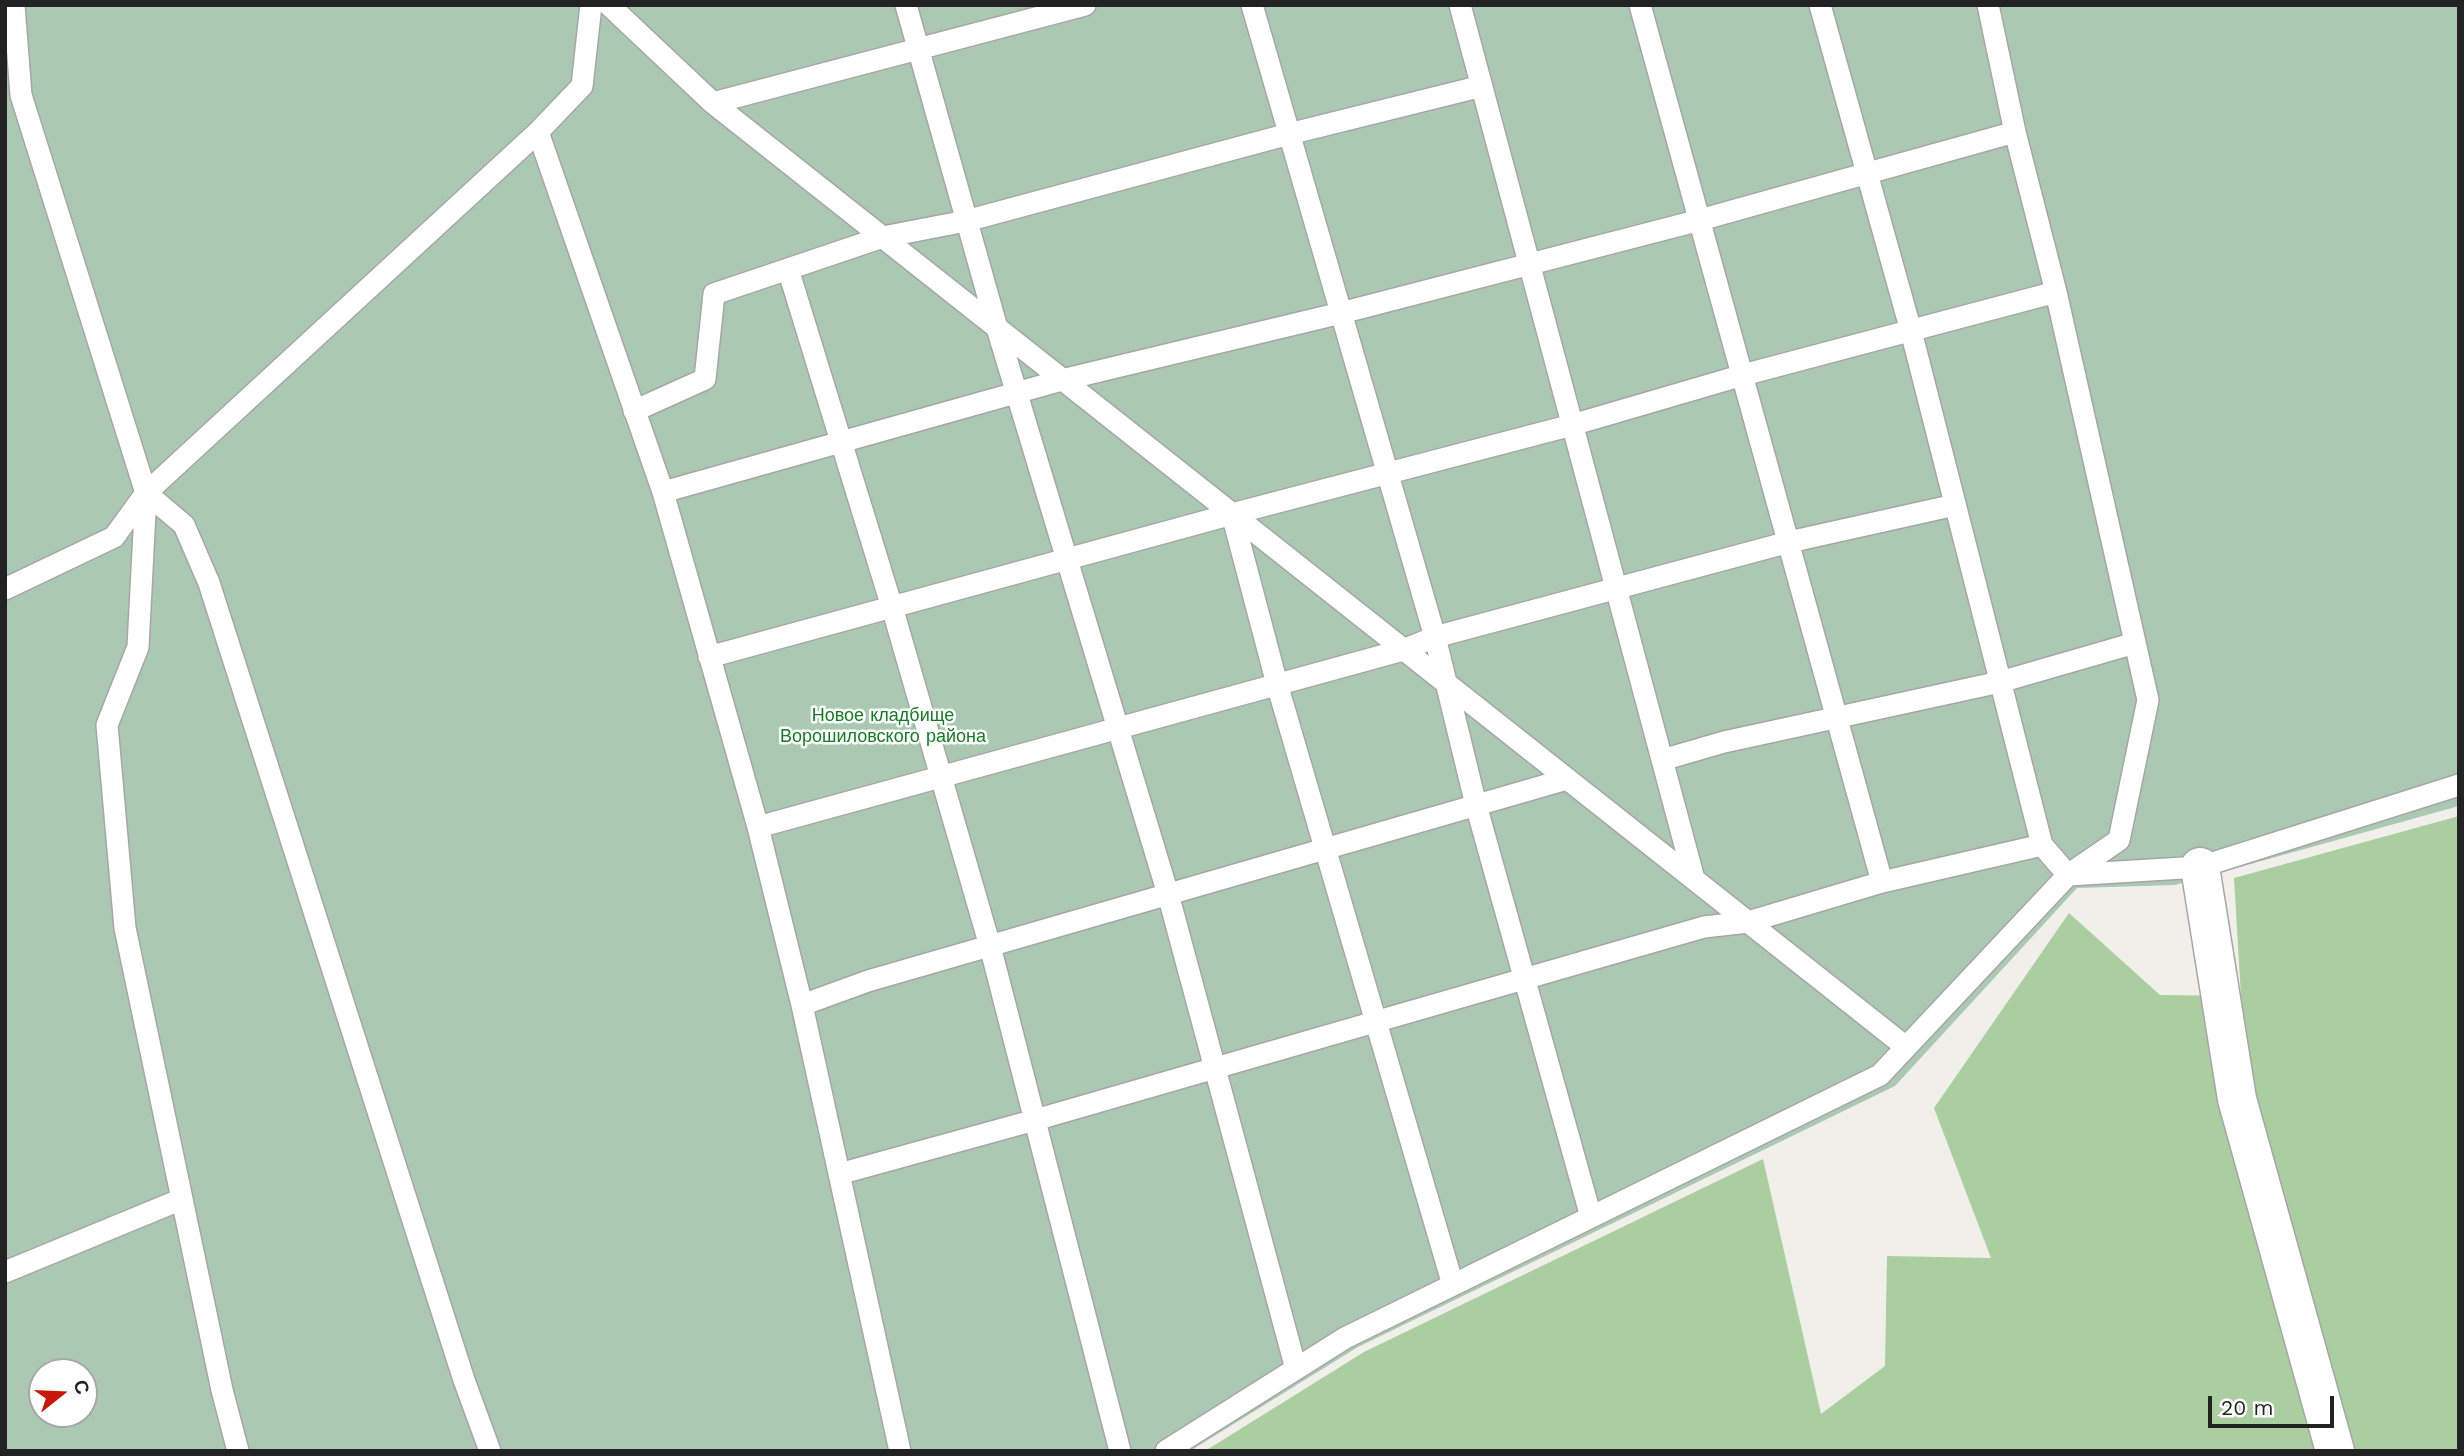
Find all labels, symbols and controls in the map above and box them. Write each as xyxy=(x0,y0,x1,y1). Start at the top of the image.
park label: Новое кладбище Ворошиловского района xyxy=(780,705,986,748)
north arrow xyxy=(28,1358,98,1428)
text: С xyxy=(68,1377,95,1397)
scale bar xyxy=(2212,1382,2338,1426)
text: 20 m xyxy=(2221,1395,2273,1420)

